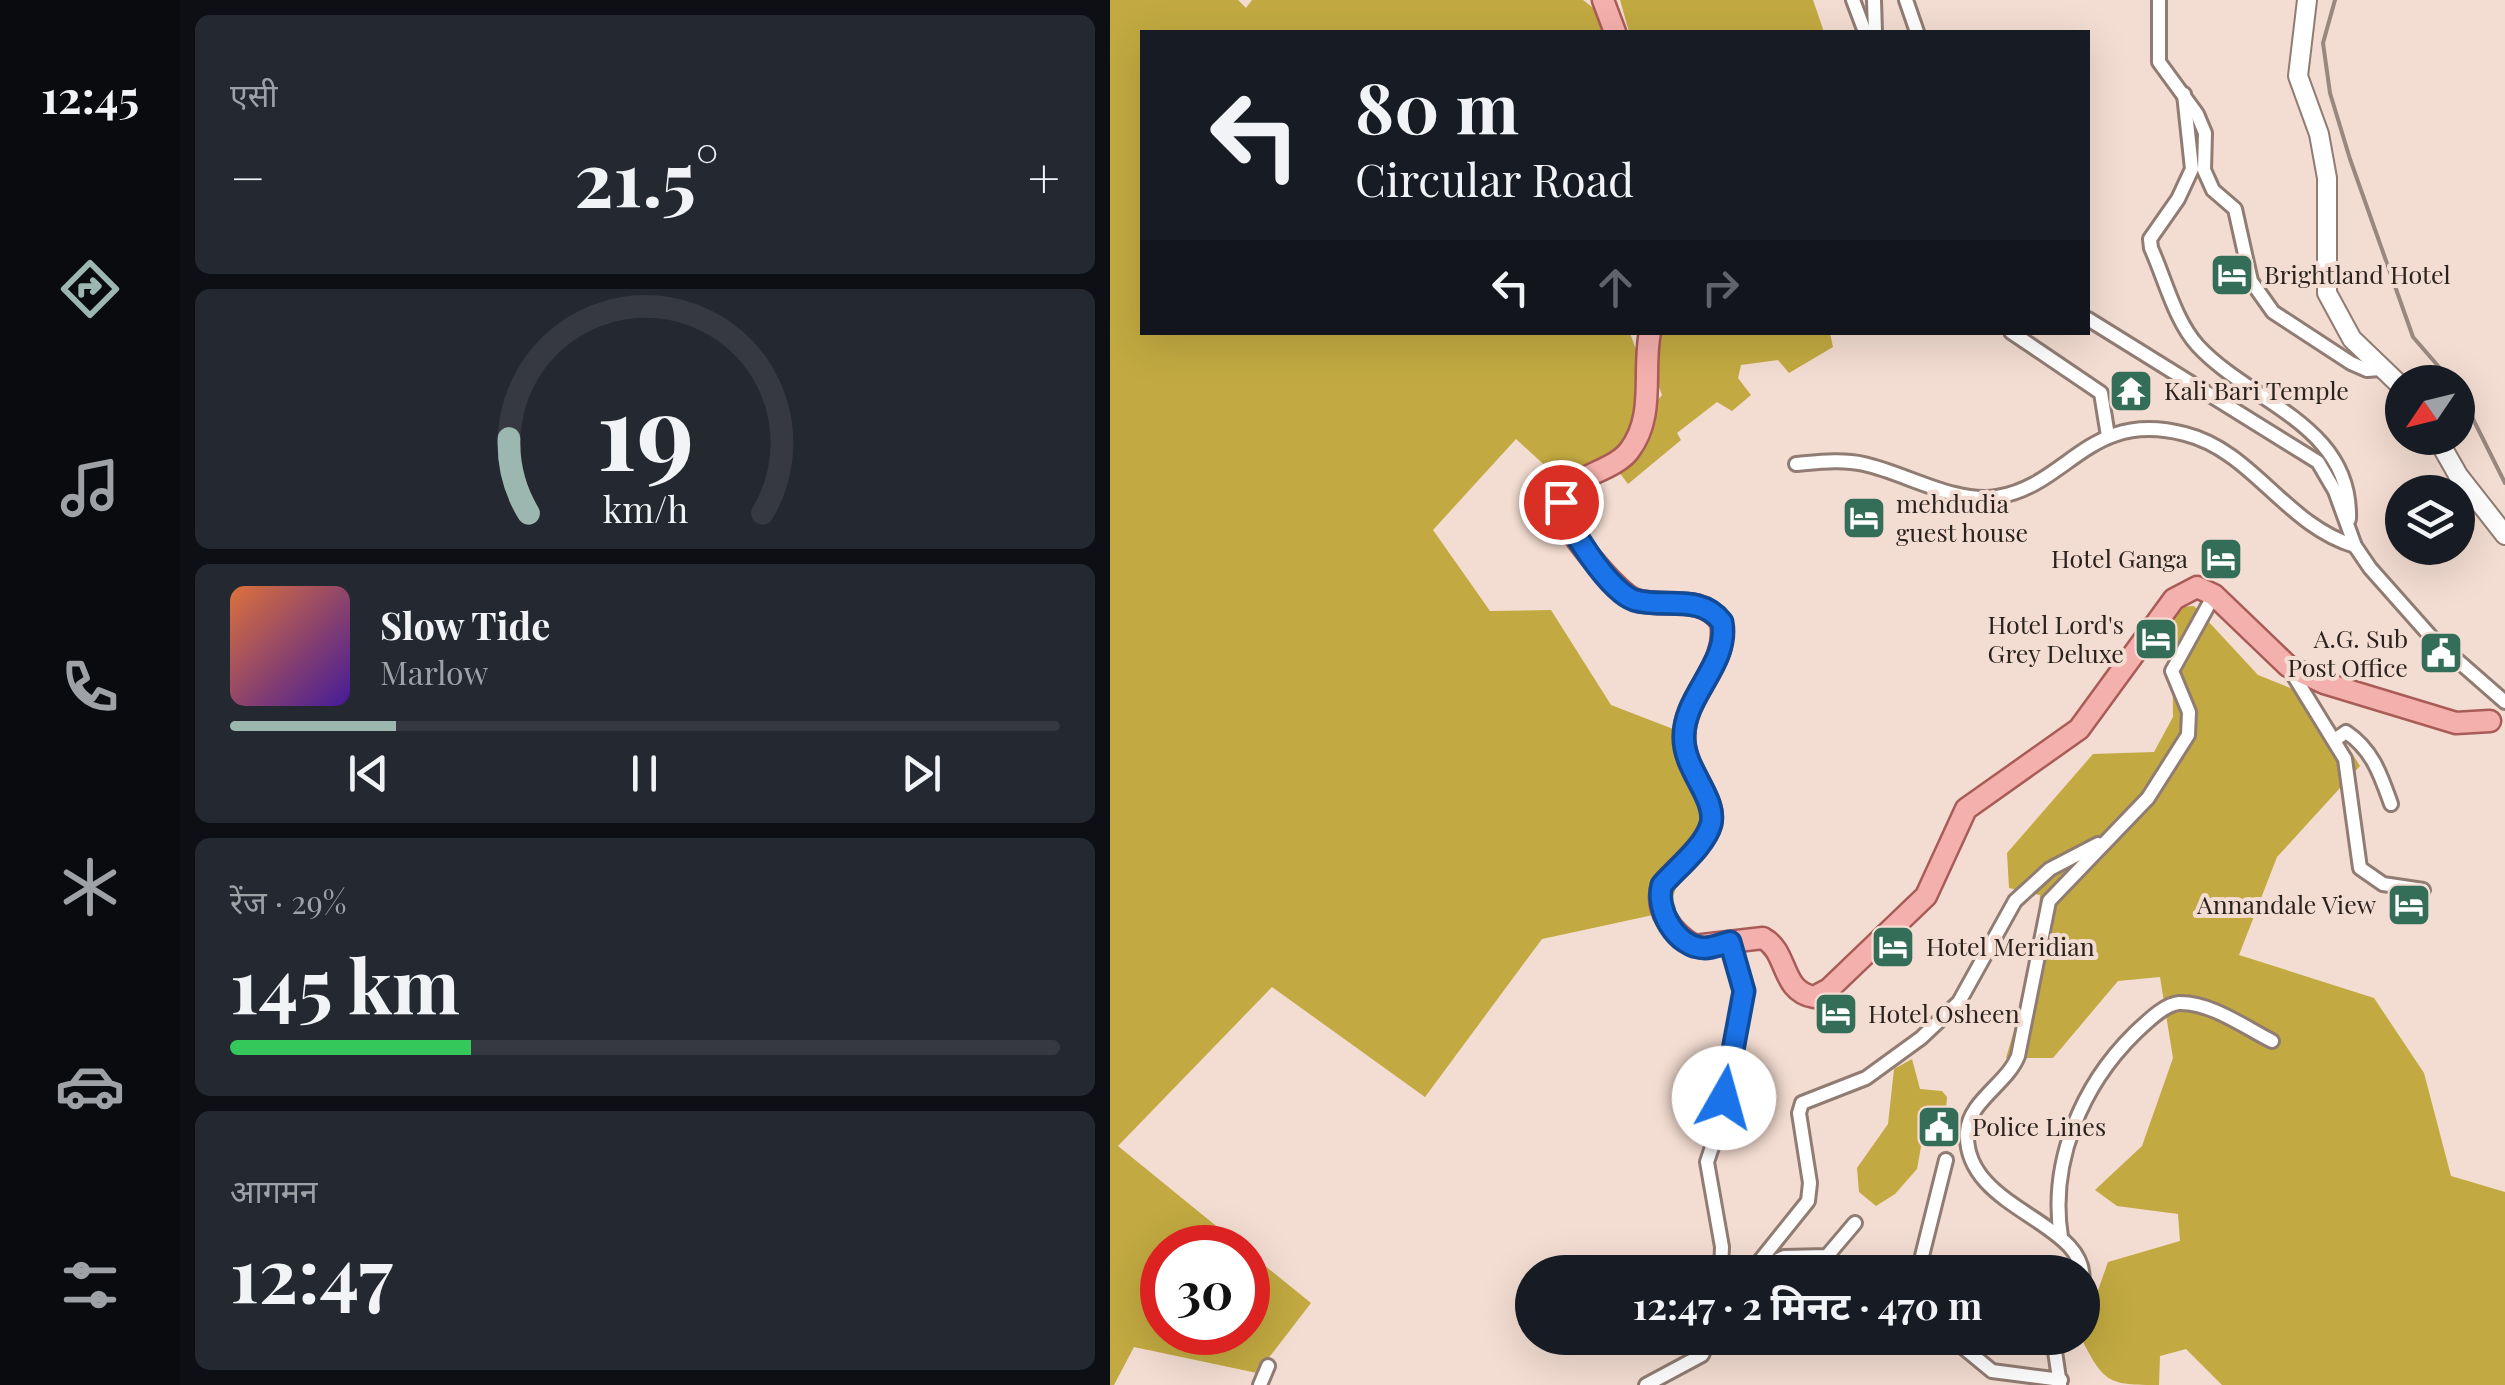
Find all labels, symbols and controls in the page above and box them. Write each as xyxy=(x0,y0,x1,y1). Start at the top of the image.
text: 80 m xyxy=(1355,58,1519,152)
text: 12:45 xyxy=(41,65,139,125)
icon: left xyxy=(1190,70,1320,200)
text: एसी xyxy=(230,72,278,115)
text: 21.5° xyxy=(574,126,719,226)
text: − xyxy=(230,139,266,213)
text: + xyxy=(1028,139,1060,213)
text: Circular Road xyxy=(1355,148,1634,208)
hotel icon: Brightland Hotel xyxy=(2209,252,2255,298)
icon: directions xyxy=(55,254,125,324)
place label: Brightland Hotel xyxy=(2264,257,2451,290)
icon: left xyxy=(1483,260,1538,315)
icon: ahead xyxy=(1588,260,1643,315)
icon: right xyxy=(1693,260,1748,315)
text: 19 xyxy=(596,358,694,497)
north arrow xyxy=(2385,365,2475,455)
map controls xyxy=(2385,365,2475,565)
temple icon: Kali Bari Temple xyxy=(2108,368,2154,414)
place label: Kali Bari Temple xyxy=(2164,373,2349,406)
icon: music xyxy=(55,453,125,523)
pin xyxy=(1519,460,1604,545)
icon: arrive xyxy=(1534,475,1589,530)
button: layers xyxy=(2385,475,2475,565)
text: km/h xyxy=(602,484,688,532)
place label: mehdudia guest house xyxy=(1896,486,2028,548)
hotel icon: mehdudia guest house xyxy=(1841,495,1887,541)
hotel icon: Hotel Ganga xyxy=(2198,536,2244,582)
place label: Hotel Ganga xyxy=(2051,541,2189,574)
text: Slow Tide xyxy=(380,599,550,650)
place label: Hotel Lord's Grey Deluxe xyxy=(1987,607,2124,669)
hotel icon: Hotel Lord's Grey Deluxe xyxy=(2133,616,2179,662)
place label: A.G. Sub Post Office xyxy=(2287,621,2408,683)
public building icon: A.G. Sub Post Office xyxy=(2418,630,2464,676)
text: Marlow xyxy=(380,650,488,693)
icon: phone xyxy=(55,652,125,722)
icon: previous xyxy=(341,746,396,801)
icon: pause xyxy=(617,746,672,801)
icon: next xyxy=(894,746,949,801)
icon: climate xyxy=(55,852,125,922)
text: रेंज · 29% xyxy=(230,879,347,922)
hotel icon: Annandale View xyxy=(2386,882,2432,928)
place label: Annandale View xyxy=(2196,887,2377,920)
hotel icon: Hotel Meridian xyxy=(1870,924,1916,970)
place label: Hotel Meridian xyxy=(1926,929,2095,962)
text: 145 km xyxy=(230,933,460,1033)
hotel icon: Hotel Osheen xyxy=(1813,991,1859,1037)
place label: Hotel Osheen xyxy=(1868,996,2020,1029)
position arrow xyxy=(1672,1046,1776,1150)
icon: car xyxy=(55,1051,125,1121)
public building icon: Police Lines xyxy=(1916,1104,1962,1150)
place label: Police Lines xyxy=(1972,1109,2106,1142)
text: आगमन xyxy=(230,1168,318,1211)
text: 12:47 xyxy=(230,1222,393,1322)
speed limit sign: 30 xyxy=(1140,1225,1270,1355)
icon: filters xyxy=(55,1250,125,1320)
text: 12:47 · 2 मिनट · 470 m xyxy=(1633,1279,1982,1330)

